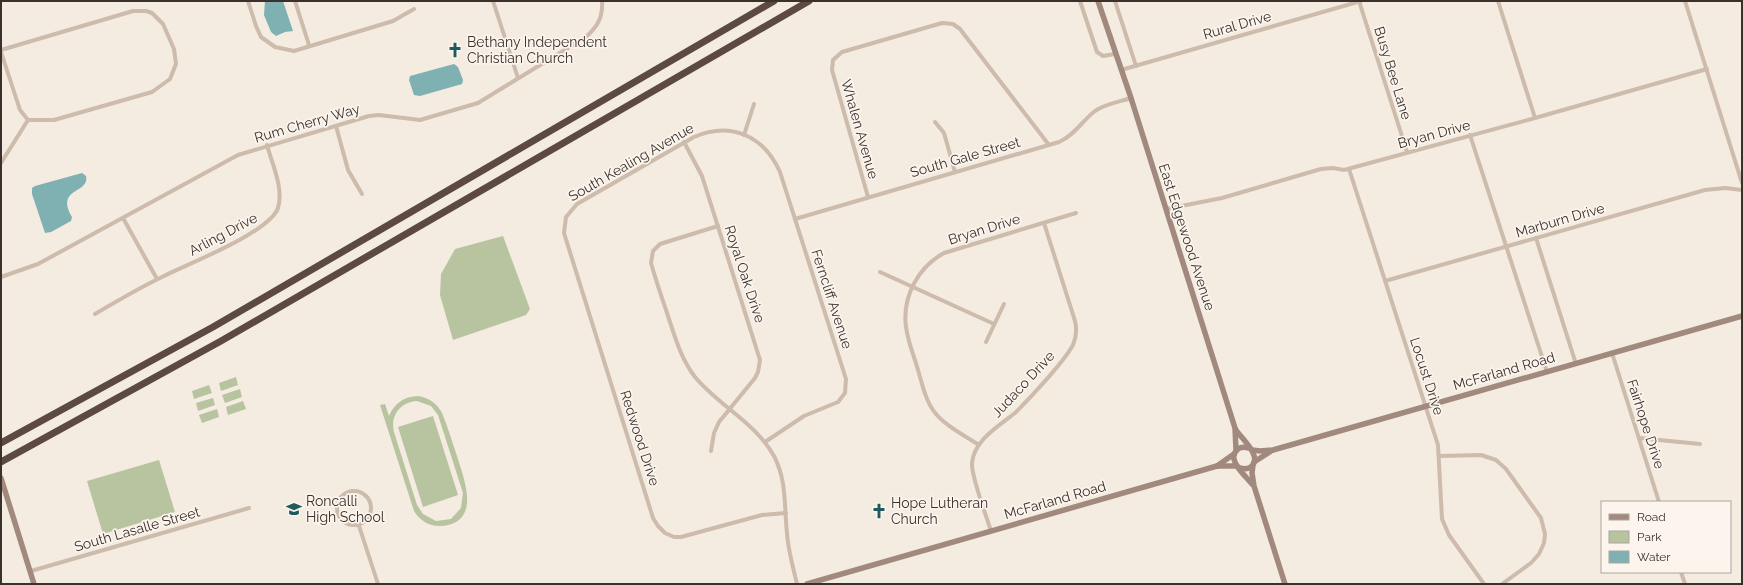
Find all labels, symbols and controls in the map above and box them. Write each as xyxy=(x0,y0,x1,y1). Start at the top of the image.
street label: Rural Drive xyxy=(1201,8,1273,42)
street label: Busy Bee Lane xyxy=(1371,24,1415,122)
place label: Bethany Independent Christian Church xyxy=(467,34,607,66)
church icon: Bethany Independent Christian Church xyxy=(446,41,464,59)
street label: Whalen Avenue xyxy=(838,77,882,181)
street label: Rum Cherry Way xyxy=(253,100,362,146)
street label: Bryan Drive xyxy=(1396,117,1472,151)
street label: South Kealing Avenue xyxy=(566,120,696,204)
street label: South Gale Street xyxy=(908,134,1022,180)
street label: East Edgewood Avenue xyxy=(1156,161,1218,313)
street label: Marburn Drive xyxy=(1514,200,1606,240)
street label: Arling Drive xyxy=(186,209,260,259)
street label: Bryan Drive xyxy=(946,210,1022,248)
street label: Royal Oak Drive xyxy=(722,223,768,325)
street label: Ferncliff Avenue xyxy=(808,247,856,351)
street label: Locust Drive xyxy=(1407,335,1447,417)
street label: Judaco Drive xyxy=(988,348,1058,420)
street label: McFarland Road xyxy=(1451,349,1557,393)
street label: Fairhope Drive xyxy=(1624,377,1668,471)
street label: Redwood Drive xyxy=(617,388,663,488)
street label: McFarland Road xyxy=(1002,478,1108,522)
place label: Roncalli High School xyxy=(306,493,385,525)
place label: Hope Lutheran Church xyxy=(891,495,988,527)
school or university icon: Roncalli High School xyxy=(285,500,303,518)
legend xyxy=(1601,501,1731,573)
church icon: Hope Lutheran Church xyxy=(870,502,888,520)
street label: South Lasalle Street xyxy=(72,503,202,555)
text: Road xyxy=(1637,510,1666,524)
text: Park xyxy=(1637,530,1662,544)
text: Water xyxy=(1637,550,1671,564)

